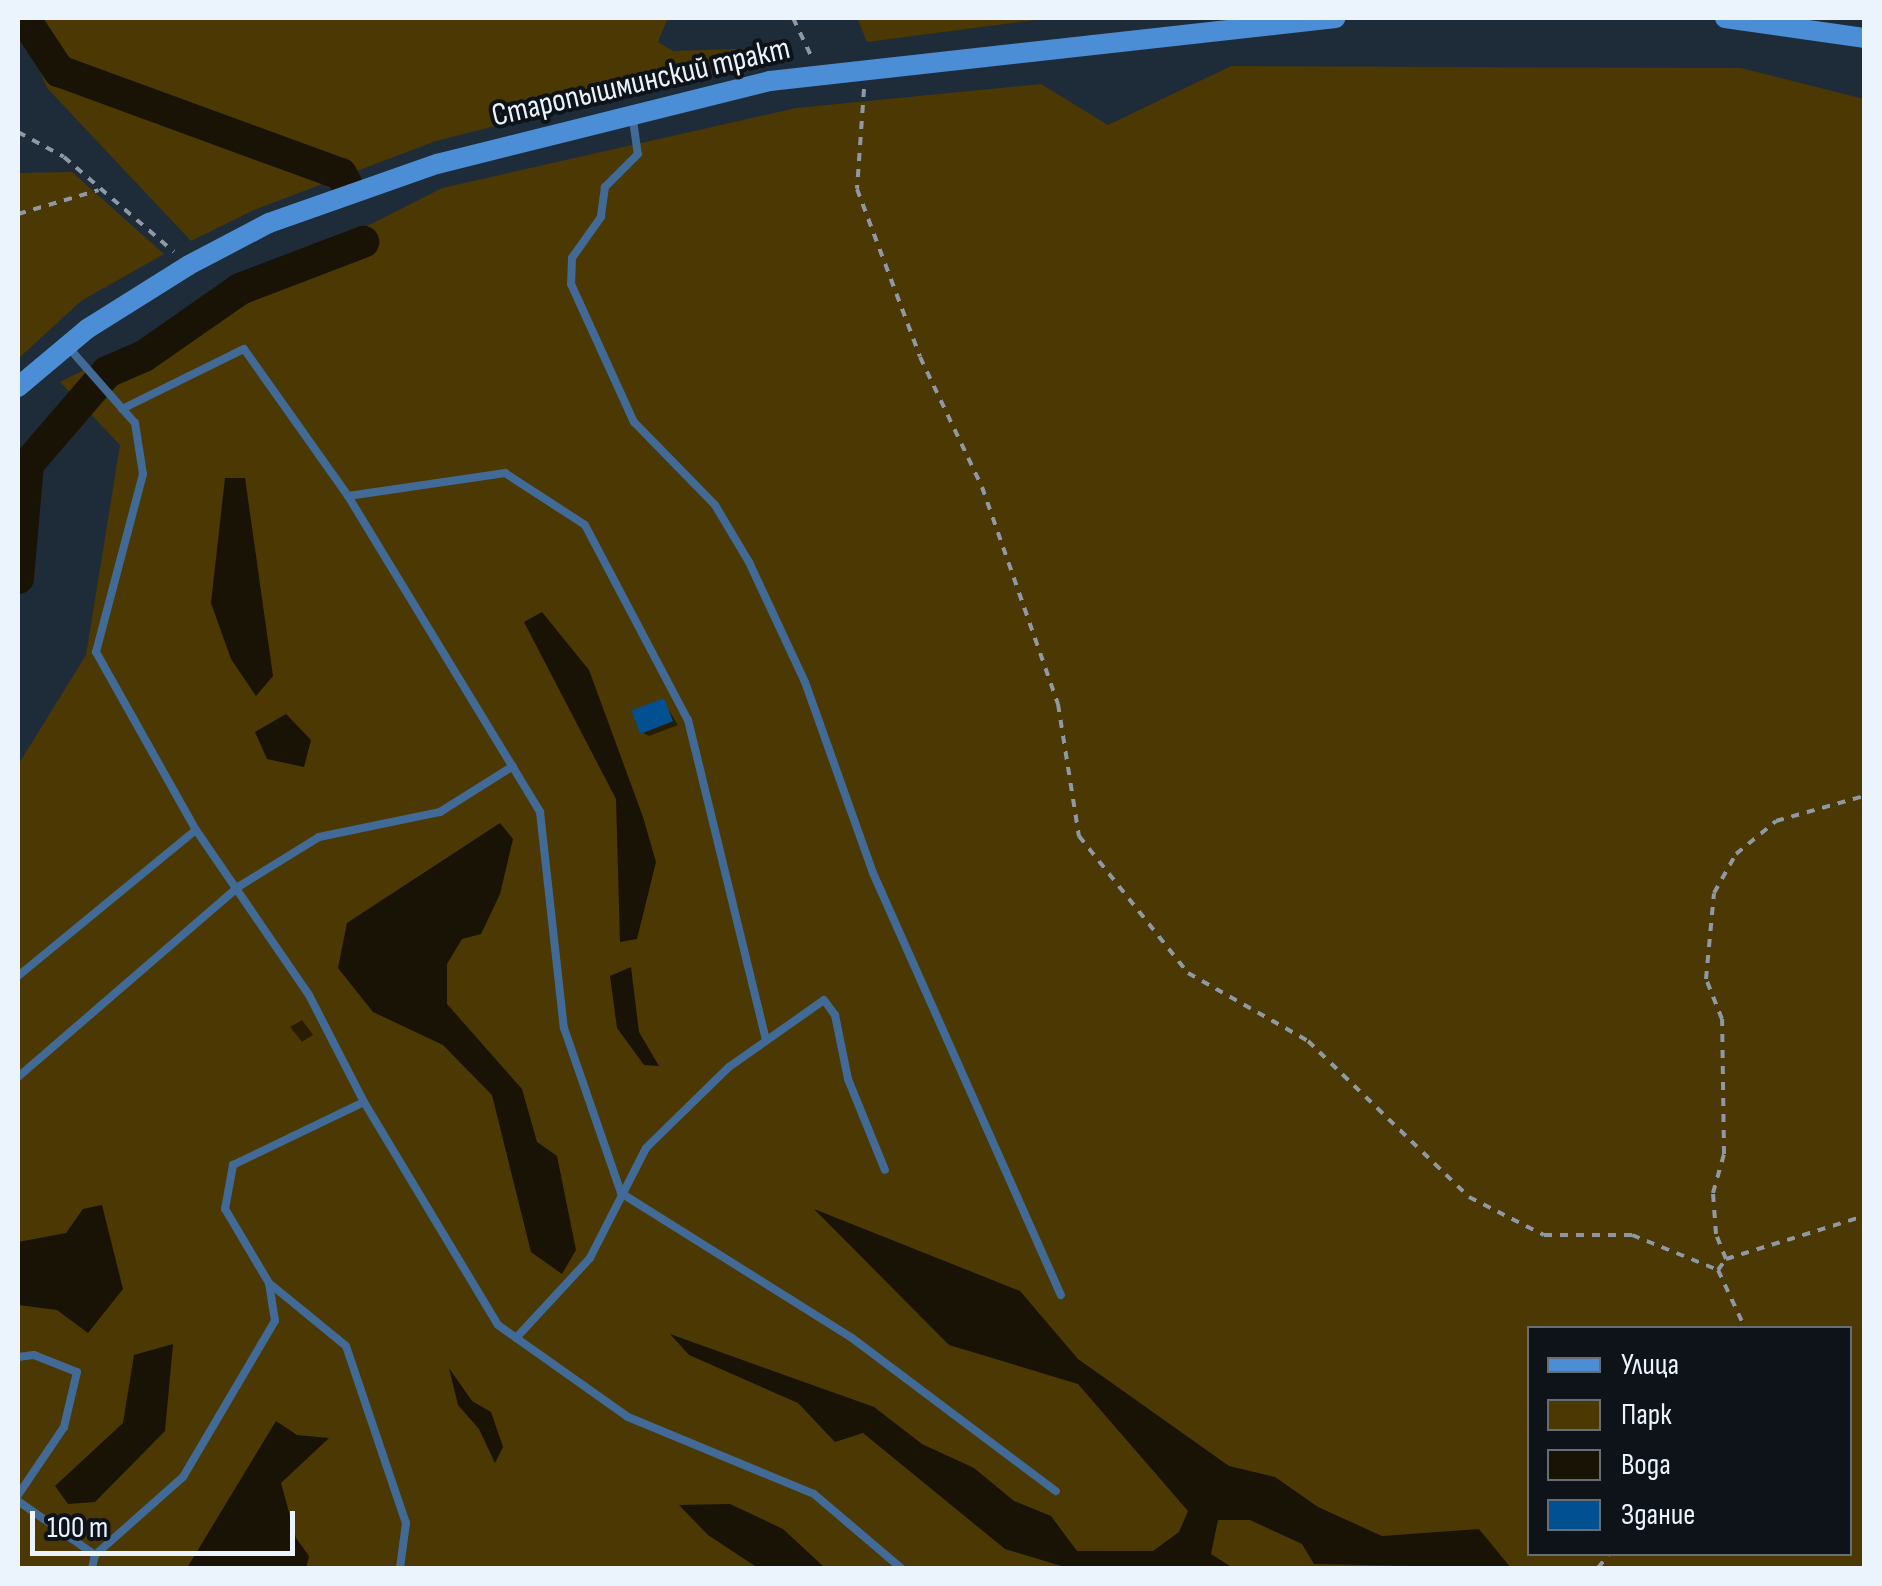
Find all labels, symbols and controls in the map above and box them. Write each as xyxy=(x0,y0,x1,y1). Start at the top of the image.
street label: Старопышминский тракт xyxy=(488,30,794,136)
legend xyxy=(1527,1326,1852,1556)
text: Улица xyxy=(1621,1347,1679,1383)
text: Парк xyxy=(1621,1397,1672,1433)
text: Вода xyxy=(1621,1447,1671,1483)
scale bar xyxy=(35,1491,300,1553)
text: Здание xyxy=(1621,1497,1695,1533)
text: 100 m xyxy=(47,1510,108,1546)

